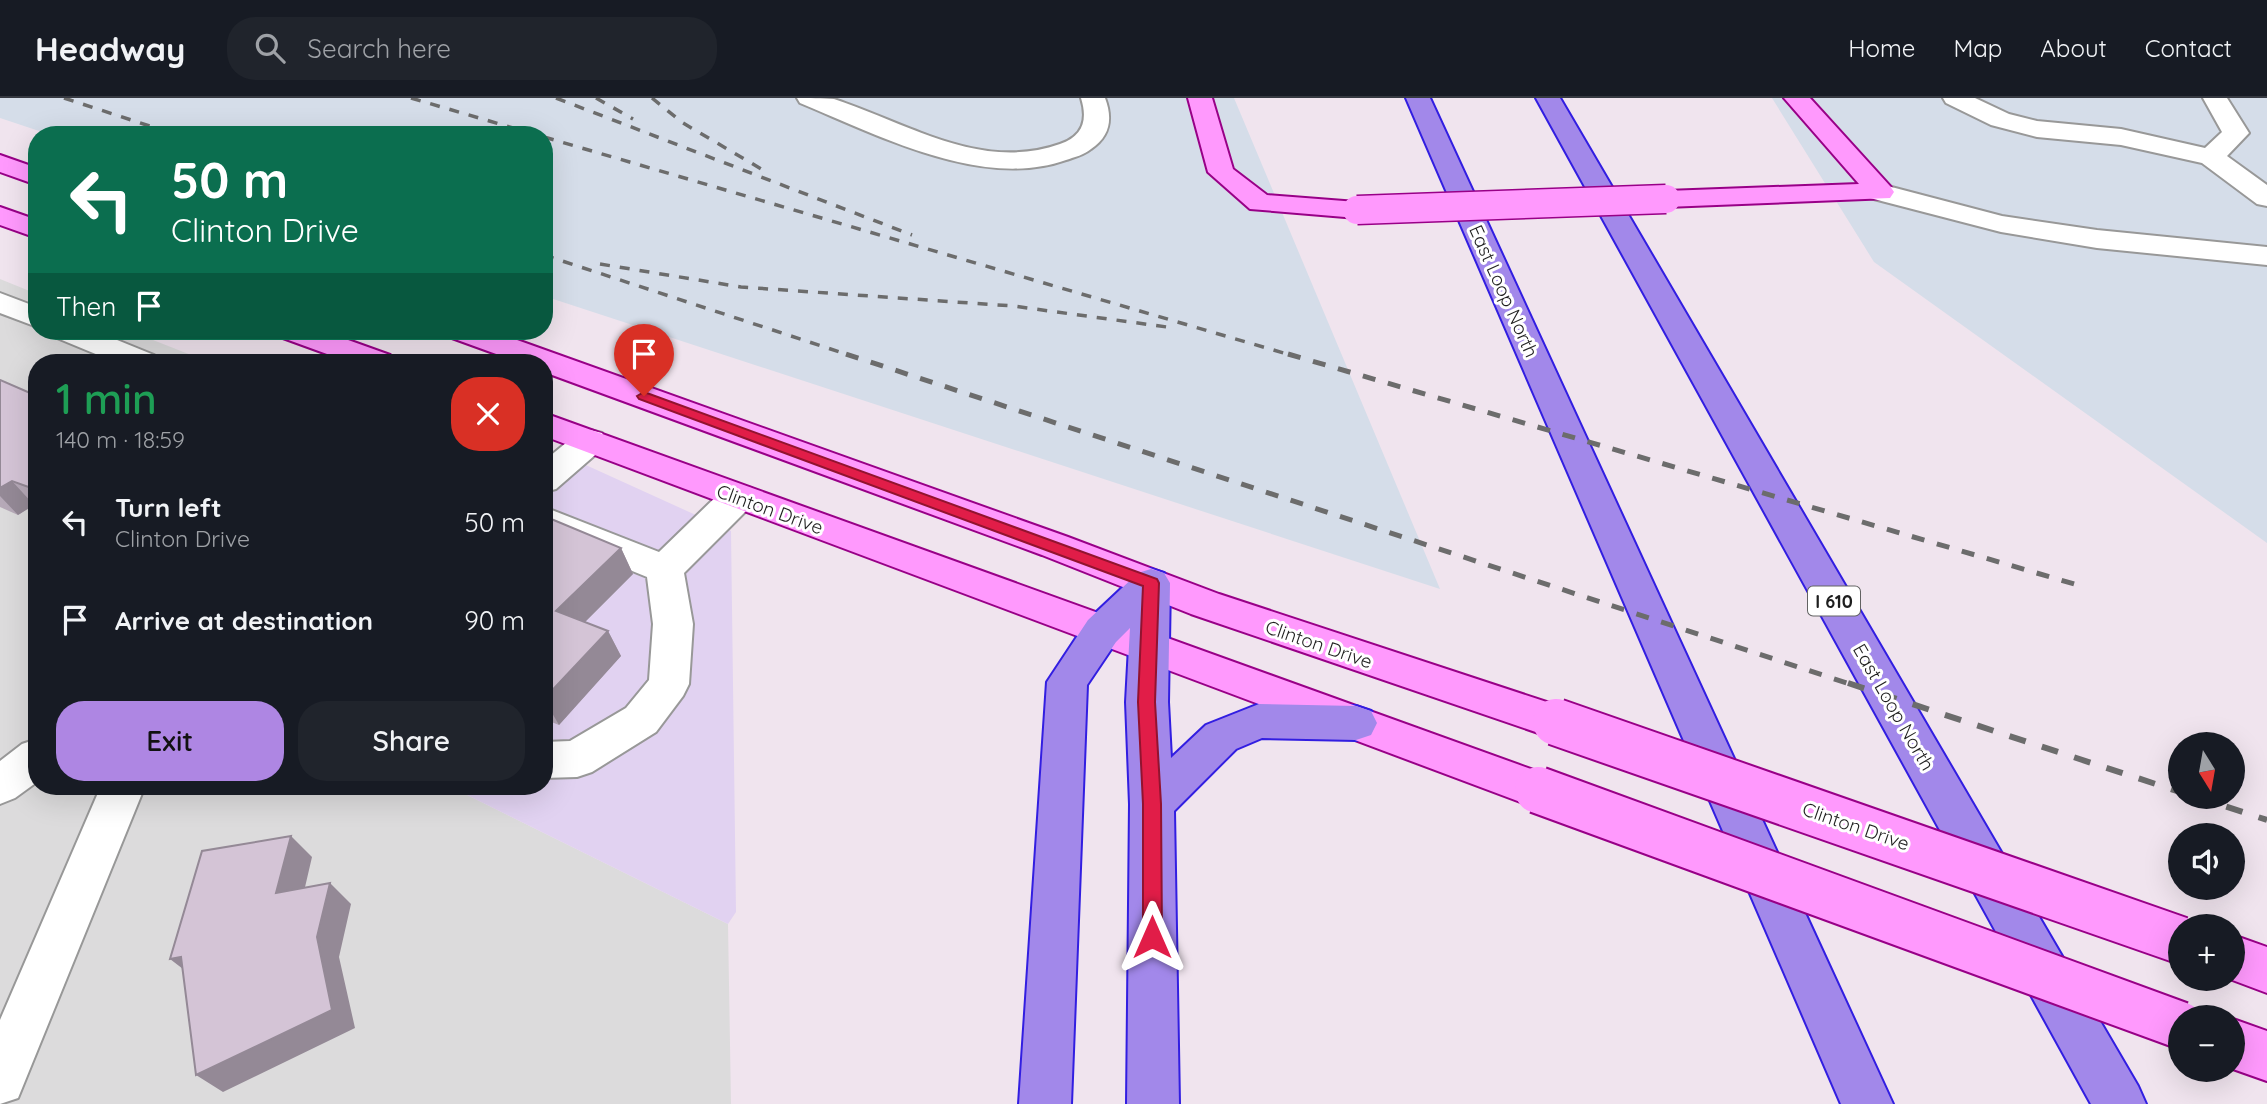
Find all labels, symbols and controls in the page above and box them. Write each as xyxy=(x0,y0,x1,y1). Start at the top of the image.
search box xyxy=(227,17,717,80)
text: Headway xyxy=(35,28,185,69)
icon: search xyxy=(251,29,289,67)
text: Search here xyxy=(307,32,451,65)
text: Home xyxy=(1848,33,1915,63)
text: Map xyxy=(1953,33,2002,63)
text: About xyxy=(2040,33,2107,63)
text: Contact xyxy=(2145,33,2232,63)
text: 50 m xyxy=(171,149,288,210)
icon: left xyxy=(56,154,147,245)
text: Clinton Drive xyxy=(171,210,359,250)
street label: East Loop North xyxy=(1464,221,1544,361)
icon: arrive xyxy=(130,287,168,325)
text: Then xyxy=(56,290,116,323)
pin xyxy=(614,324,674,396)
icon: arrive xyxy=(625,335,663,373)
text: 1 min xyxy=(56,372,157,425)
button: close xyxy=(451,377,525,451)
text: 140 m · 18:59 xyxy=(56,425,185,454)
street label: Clinton Drive xyxy=(713,479,827,539)
text: Turn left xyxy=(115,491,222,524)
icon: left xyxy=(56,503,94,541)
text: 50 m xyxy=(465,506,525,539)
text: Clinton Drive xyxy=(115,524,250,553)
road number: I 610 xyxy=(1808,587,1860,616)
icon: arrive xyxy=(56,601,94,639)
text: Arrive at destination xyxy=(115,604,373,637)
text: 90 m xyxy=(464,604,525,637)
street label: Clinton Drive xyxy=(1262,614,1376,674)
street label: East Loop North xyxy=(1848,639,1940,775)
button: Exit xyxy=(56,701,284,781)
button: Share xyxy=(298,701,525,781)
north arrow xyxy=(2168,732,2245,808)
map controls xyxy=(2168,732,2245,1082)
street label: Clinton Drive xyxy=(1799,796,1913,856)
button: sound xyxy=(2168,823,2245,900)
position arrow xyxy=(1115,900,1189,974)
button: + xyxy=(2168,914,2245,991)
button: − xyxy=(2168,1005,2245,1082)

